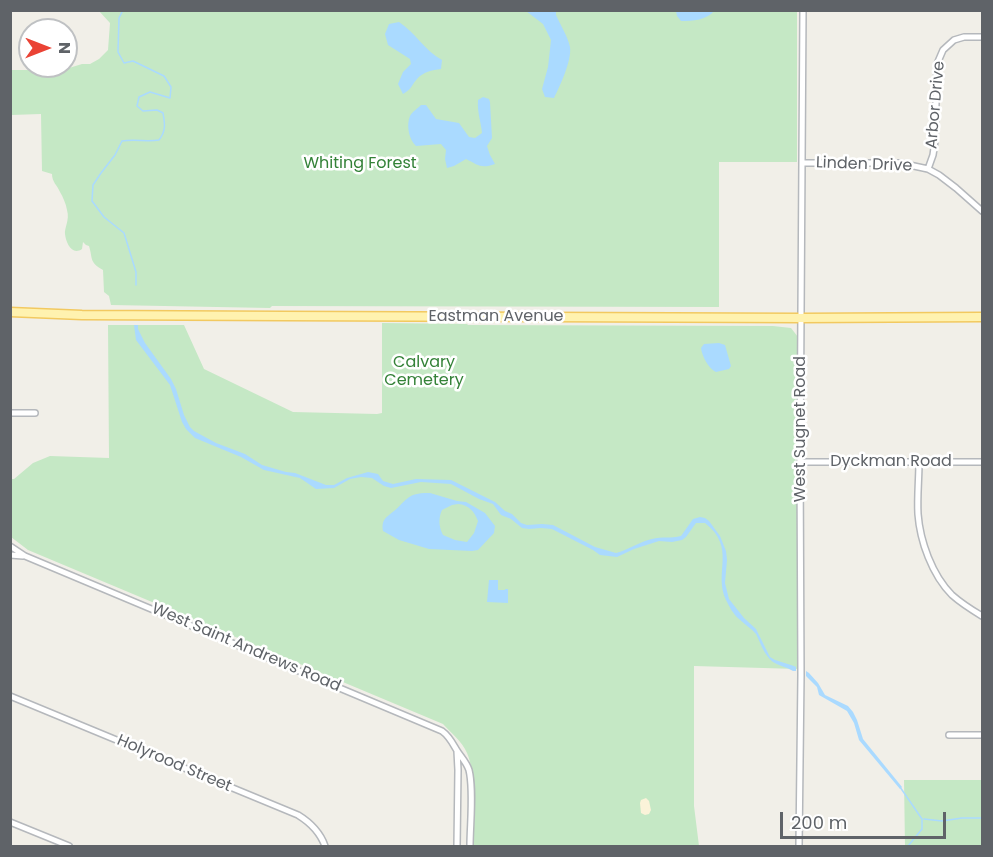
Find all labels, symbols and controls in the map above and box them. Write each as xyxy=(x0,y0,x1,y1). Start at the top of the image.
north arrow xyxy=(18,18,78,78)
text: N xyxy=(53,42,76,54)
street label: Arbor Drive xyxy=(923,60,949,150)
park label: Whiting Forest xyxy=(303,154,417,174)
street label: Linden Drive xyxy=(815,154,913,176)
street label: Eastman Avenue xyxy=(428,307,564,327)
park label: Calvary Cemetery xyxy=(384,353,464,391)
street label: West Sugnet Road xyxy=(791,356,811,502)
street label: Dyckman Road xyxy=(830,452,952,472)
street label: West Saint Andrews Road xyxy=(149,599,343,697)
street label: Holyrood Street xyxy=(114,731,234,797)
scale bar xyxy=(783,800,950,838)
text: 200 m xyxy=(791,810,847,835)

